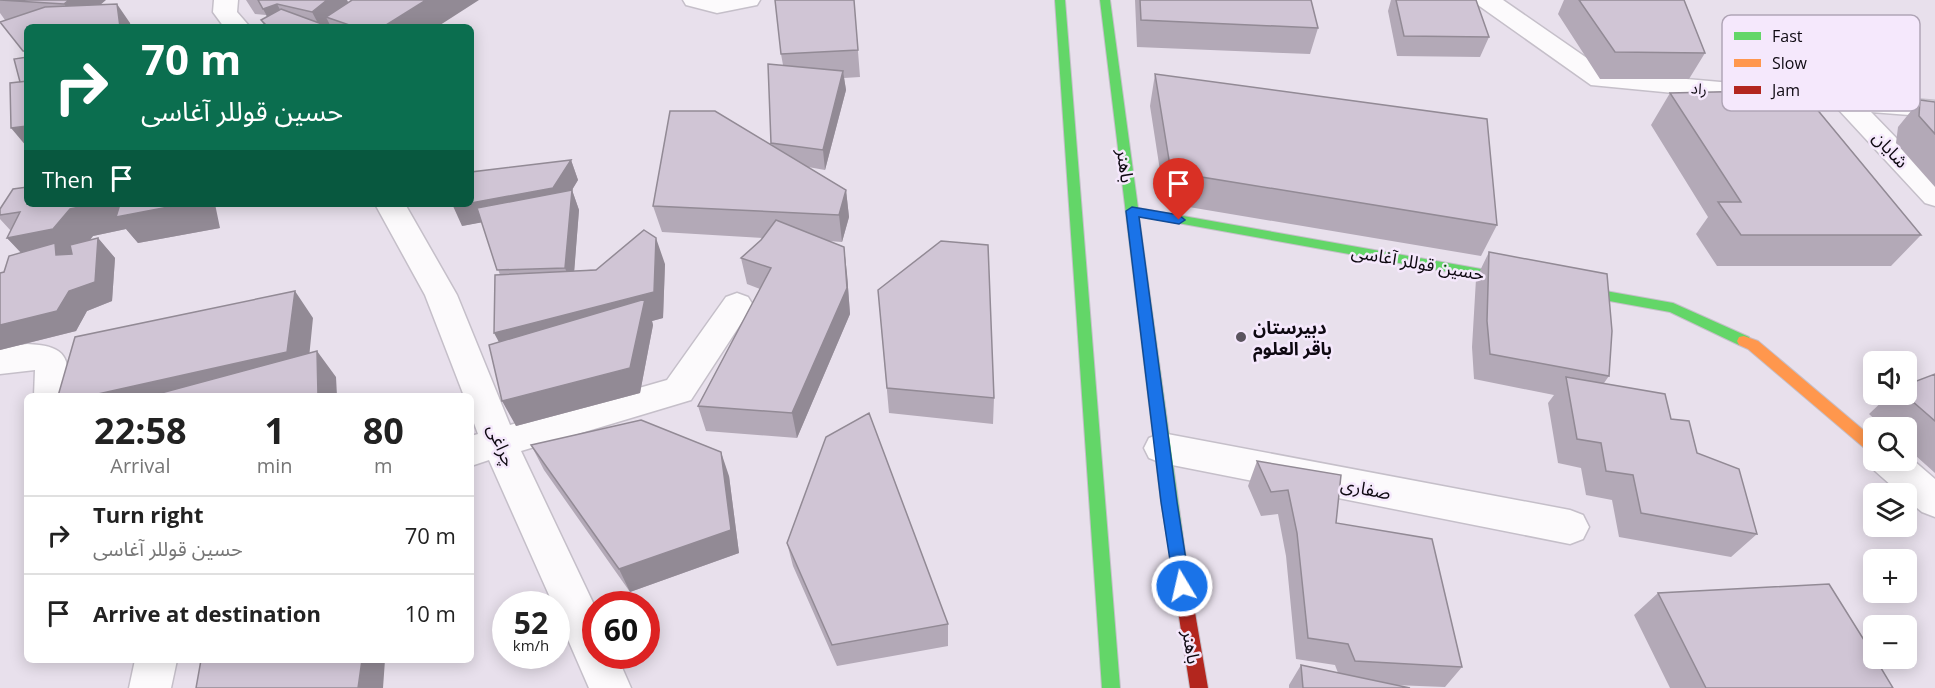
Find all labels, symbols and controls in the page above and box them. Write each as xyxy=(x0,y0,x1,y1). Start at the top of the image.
legend xyxy=(1722,15,1920,111)
text: Fast xyxy=(1772,25,1803,47)
text: 70 m xyxy=(141,30,241,87)
icon: right xyxy=(42,48,120,126)
text: Slow xyxy=(1772,52,1807,74)
street label: راد xyxy=(1690,77,1708,99)
text: Jam xyxy=(1770,79,1800,101)
text: حسین قوللر آغاسی xyxy=(141,92,343,129)
street label: شایان xyxy=(1868,125,1914,173)
street label: باهنر xyxy=(1112,147,1140,184)
pin xyxy=(1153,158,1204,220)
icon: arrive xyxy=(105,162,138,195)
text: Then xyxy=(42,164,93,194)
icon: arrive xyxy=(1162,167,1195,200)
street label: حسین قوللر آغاسی xyxy=(1350,238,1486,286)
place label: دبیرستان باقر العلوم xyxy=(1253,315,1332,362)
marker: دبیرستان باقر العلوم xyxy=(1234,330,1248,344)
map controls xyxy=(1863,351,1917,669)
button: sound xyxy=(1863,351,1917,405)
text: 22:58 xyxy=(94,406,187,455)
text: 1 xyxy=(264,406,285,455)
text: 80 xyxy=(363,406,404,455)
button: search xyxy=(1863,417,1917,471)
street label: چراغی xyxy=(482,420,522,470)
text: Arrival xyxy=(110,452,171,479)
text: min xyxy=(257,452,293,479)
text: m xyxy=(374,452,393,479)
street label: صفاری xyxy=(1339,471,1393,505)
button: layers xyxy=(1863,483,1917,537)
text: Turn right xyxy=(93,499,204,529)
icon: right xyxy=(42,519,75,552)
text: 70 m xyxy=(405,520,456,550)
text: حسین قوللر آغاسی xyxy=(93,535,243,562)
button: + xyxy=(1863,549,1917,603)
position arrow xyxy=(1150,554,1214,618)
speed limit sign: 60 xyxy=(582,591,660,669)
icon: arrive xyxy=(42,597,75,630)
text: Arrive at destination xyxy=(93,598,321,628)
text: 10 m xyxy=(405,598,456,628)
text: 52 xyxy=(514,602,548,643)
button: − xyxy=(1863,615,1917,669)
street label: باهنر xyxy=(1177,627,1206,666)
text: km/h xyxy=(513,635,549,655)

